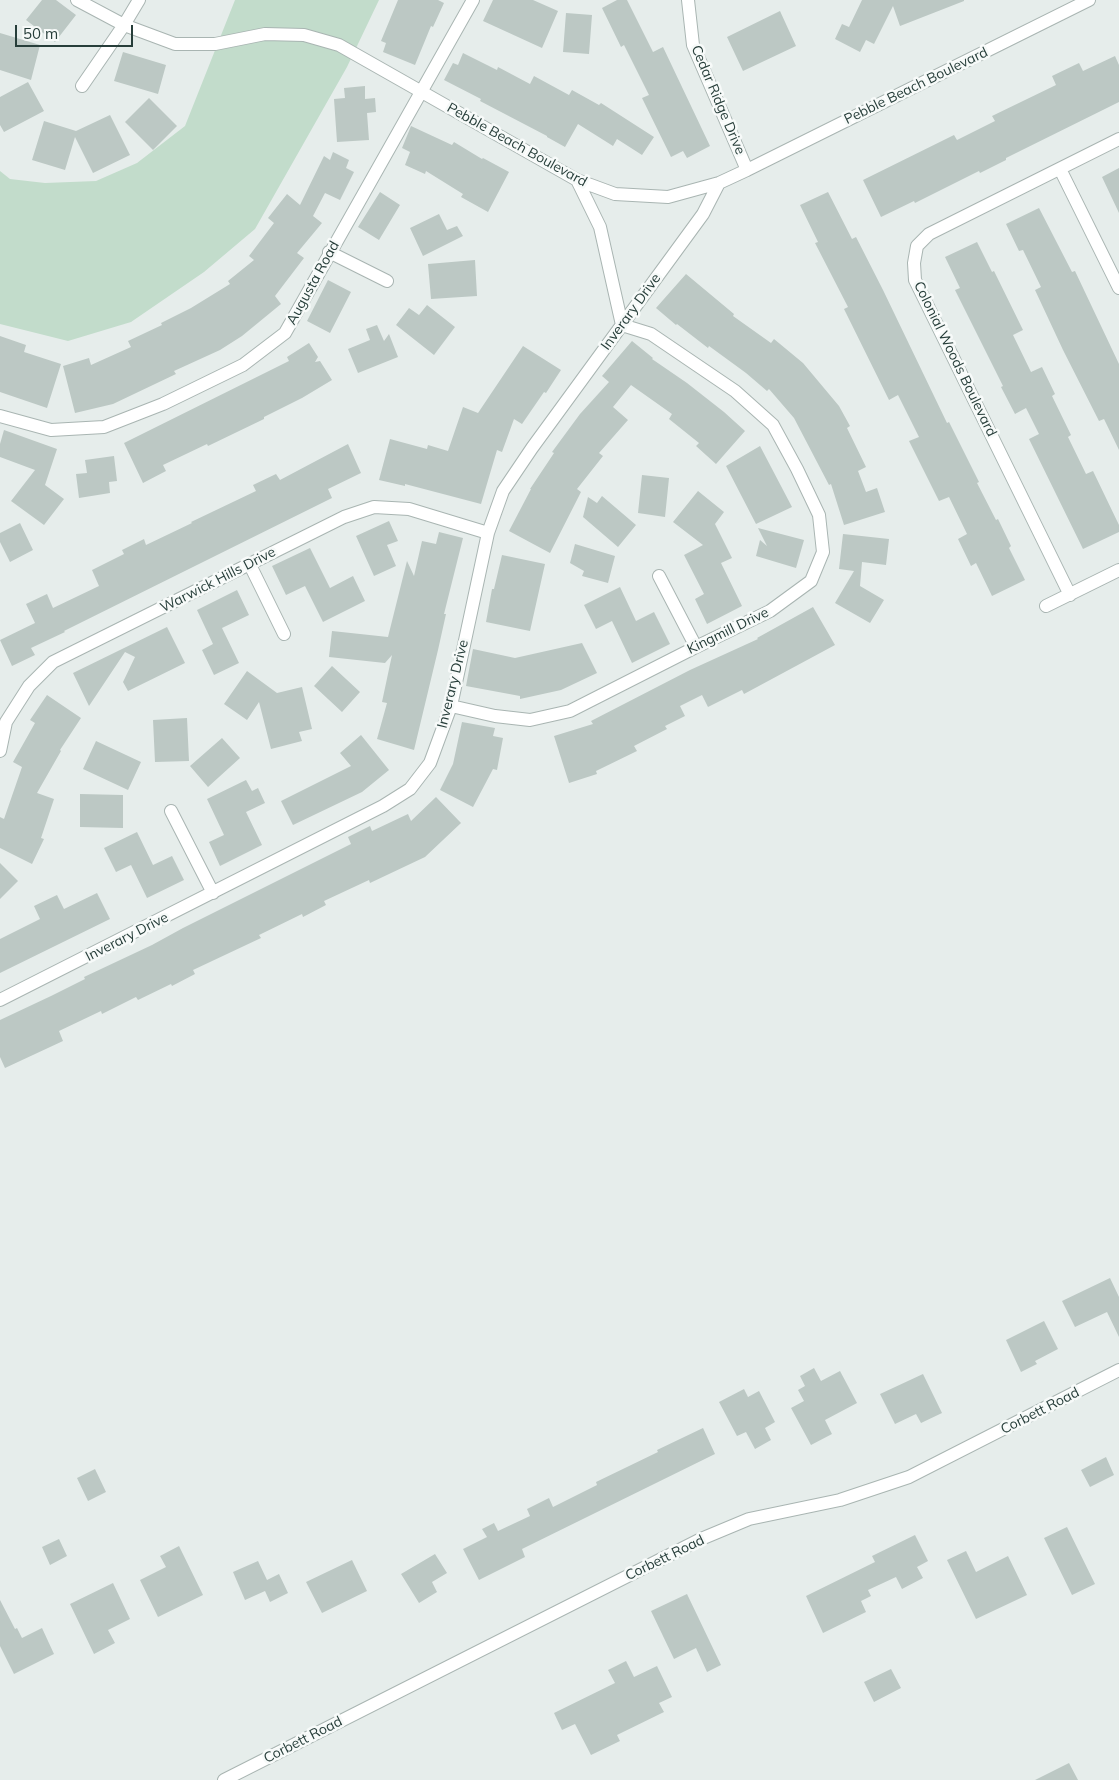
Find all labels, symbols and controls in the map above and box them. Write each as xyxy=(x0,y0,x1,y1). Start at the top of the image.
scale bar xyxy=(18,15,135,47)
text: 50 m xyxy=(23,24,58,43)
street label: Cedar Ridge Drive xyxy=(687,43,749,157)
street label: Pebble Beach Boulevard xyxy=(841,44,991,128)
street label: Pebble Beach Boulevard xyxy=(444,99,590,191)
street label: Augusta Road xyxy=(283,238,343,328)
street label: Inverary Drive xyxy=(598,270,664,354)
street label: Colonial Woods Boulevard xyxy=(910,279,1000,439)
street label: Warwick Hills Drive xyxy=(158,544,278,616)
street label: Kingmill Drive xyxy=(684,604,772,658)
street label: Inverary Drive xyxy=(434,638,472,730)
street label: Inverary Drive xyxy=(83,909,171,965)
street label: Corbett Road xyxy=(998,1384,1082,1438)
street label: Corbett Road xyxy=(623,1532,707,1584)
street label: Corbett Road xyxy=(261,1713,345,1767)

